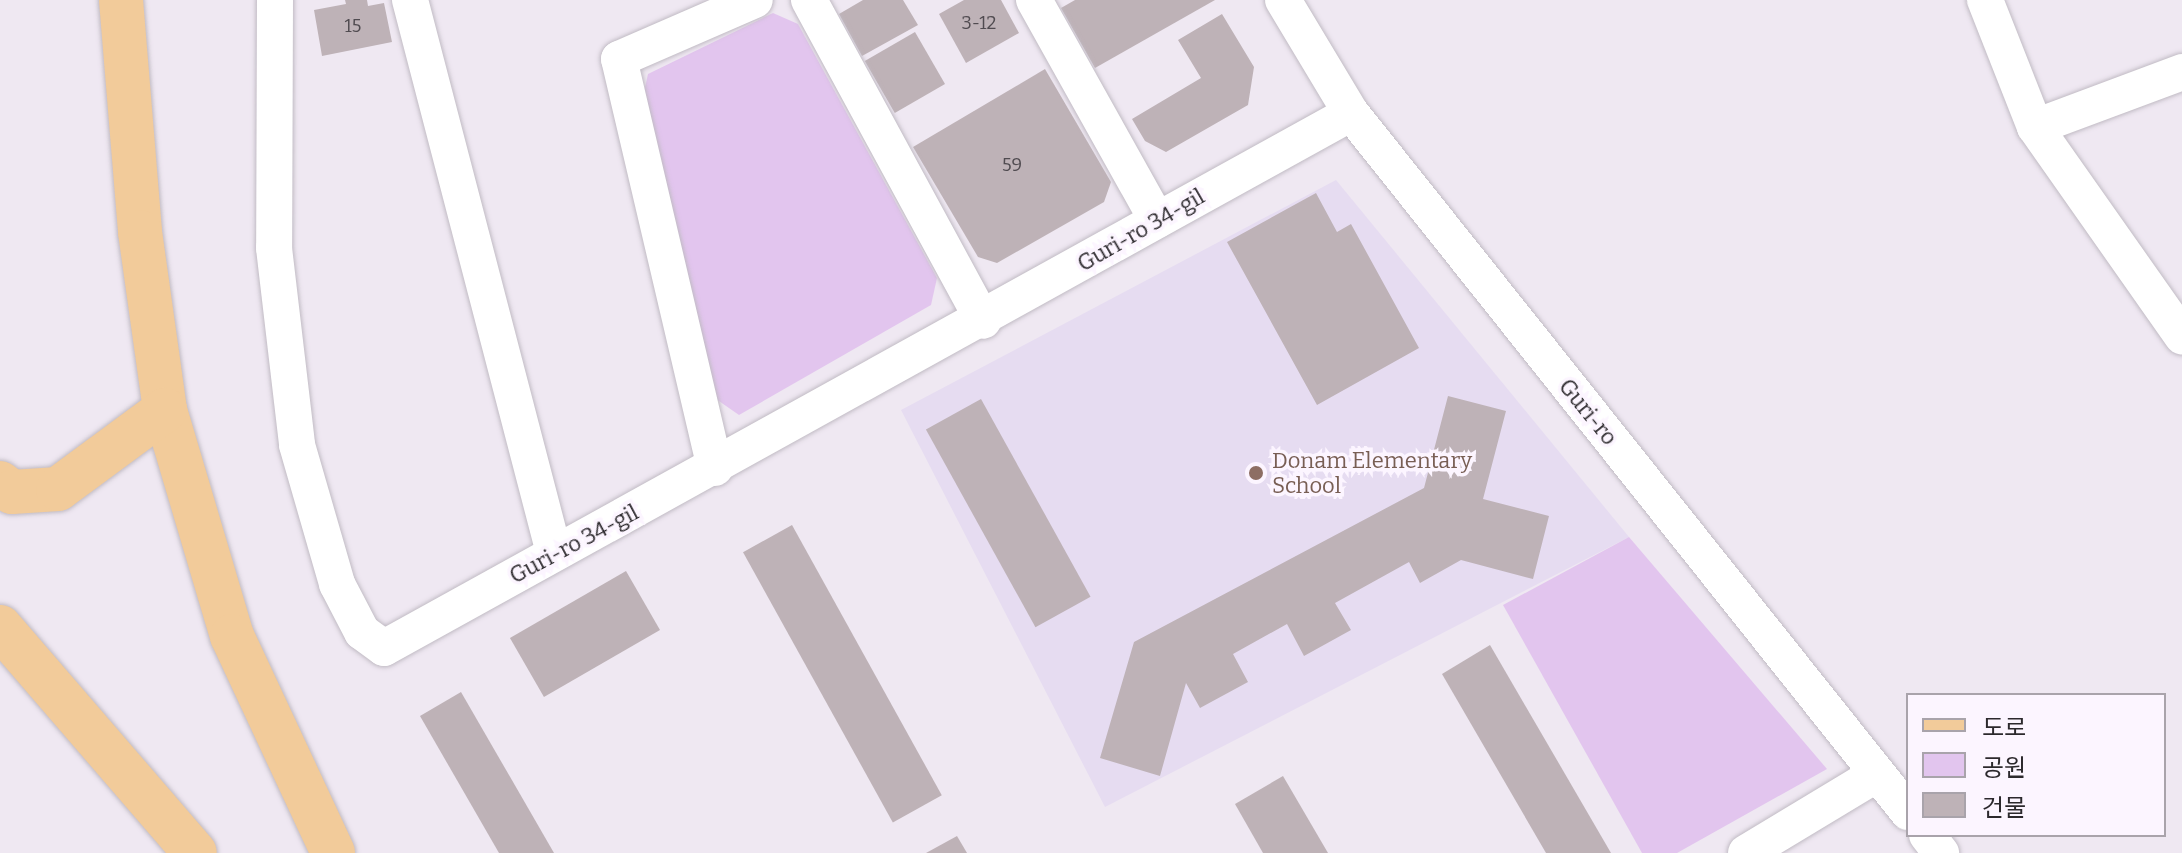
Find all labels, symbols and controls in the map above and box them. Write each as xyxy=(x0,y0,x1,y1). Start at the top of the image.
house number: 3-12 xyxy=(962,12,996,34)
house number: 15 xyxy=(345,15,361,37)
house number: 59 xyxy=(1002,154,1022,176)
street label: Guri-ro 34-gil xyxy=(1073,183,1209,277)
street label: Guri-ro xyxy=(1553,374,1623,450)
place label: Donam Elementary School xyxy=(1272,447,1472,498)
marker: Donam Elementary School xyxy=(1247,464,1265,482)
street label: Guri-ro 34-gil xyxy=(505,499,643,589)
legend xyxy=(1906,693,2166,837)
text: 도로 xyxy=(1982,714,2026,742)
text: 공원 xyxy=(1982,754,2026,782)
text: 건물 xyxy=(1982,794,2026,822)

